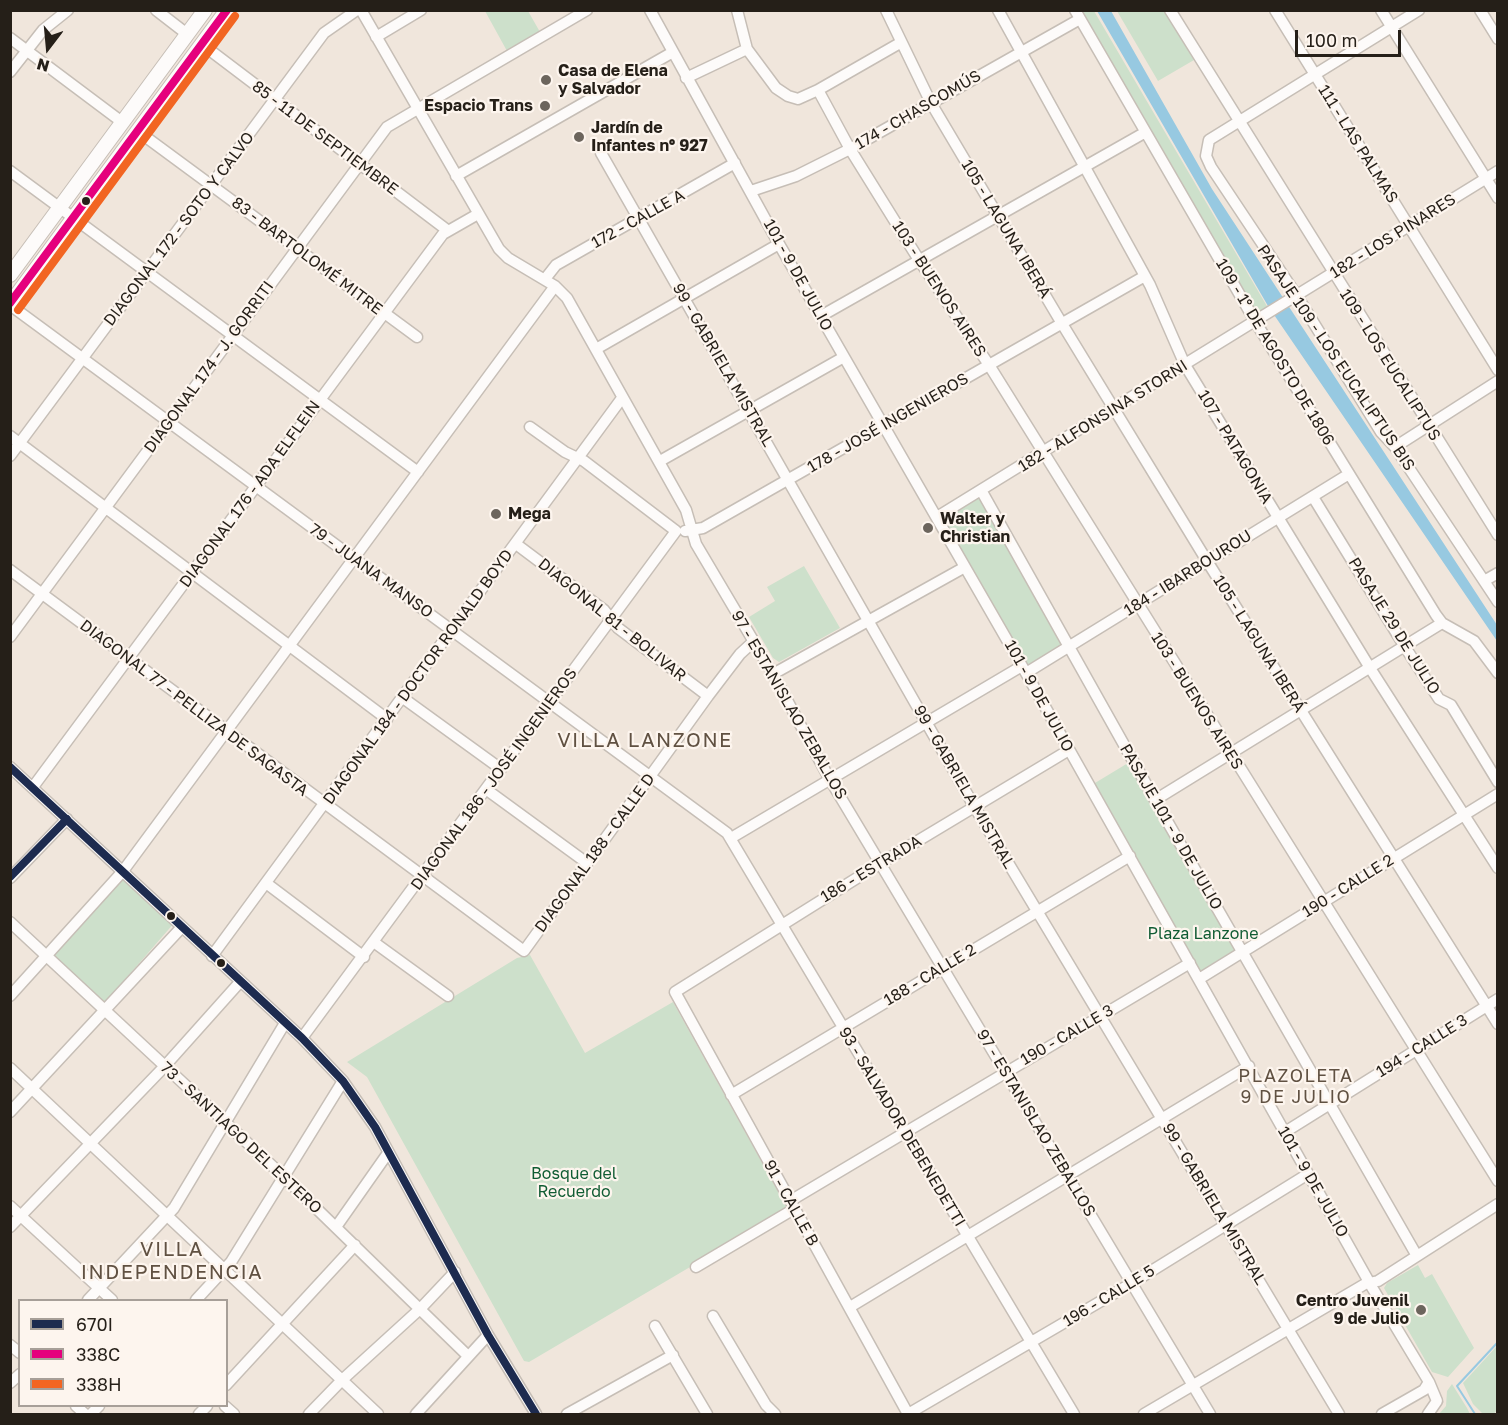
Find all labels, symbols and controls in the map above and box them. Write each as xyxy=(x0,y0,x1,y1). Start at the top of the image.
north arrow xyxy=(18,18,78,78)
scale bar xyxy=(1298,18,1404,56)
text: 100 m xyxy=(1306,29,1357,51)
text: N xyxy=(34,54,52,77)
place label: Casa de Elena y Salvador xyxy=(558,61,668,99)
street label: 174 - CHASCOMÚS xyxy=(852,66,984,154)
marker: Casa de Elena y Salvador xyxy=(539,73,553,87)
street label: 85 - 11 DE SEPTIEMBRE xyxy=(248,77,402,199)
street label: 111 - LAS PALMAS xyxy=(1314,82,1402,206)
place label: Espacio Trans xyxy=(424,96,533,116)
marker: Espacio Trans xyxy=(538,99,552,113)
place label: Jardín de Infantes nº 927 xyxy=(591,118,708,156)
street label: DIAGONAL 172 - SOTO Y CALVO xyxy=(100,128,258,330)
marker: Jardín de Infantes nº 927 xyxy=(572,130,586,144)
street label: 105 - LAGUNA IBERÁ xyxy=(957,156,1055,302)
street label: 172 - CALLE A xyxy=(588,185,688,253)
street label: 182 - LOS PINARES xyxy=(1327,190,1459,282)
street label: 83 - BARTOLOMÉ MITRE xyxy=(228,193,386,319)
unlabelled marker xyxy=(80,195,92,207)
street label: 101 - 9 DE JULIO xyxy=(759,216,837,334)
street label: 103 - BUENOS AIRES xyxy=(888,217,990,361)
street label: PASAJE 109 - LOS EUCALIPTUS BIS xyxy=(1253,241,1419,475)
street label: 109 - 1° DE AGOSTO DE 1806 xyxy=(1212,255,1338,449)
street label: DIAGONAL 174 - J. GORRITI xyxy=(140,277,278,457)
street label: 99 - GABRIELA MISTRAL xyxy=(668,280,778,450)
street label: 109 - LOS EUCALIPTUS xyxy=(1335,286,1445,444)
street label: 182 - ALFONSINA STORNI xyxy=(1015,356,1191,476)
street label: 178 - JOSÉ INGENIEROS xyxy=(804,369,972,477)
street label: 107 - PATAGONIA xyxy=(1194,387,1276,507)
street label: DIAGONAL 176 - ADA ELFLEIN xyxy=(176,397,324,591)
place label: Mega xyxy=(508,504,551,524)
marker: Mega xyxy=(489,507,503,521)
place label: Walter y Christian xyxy=(940,509,1010,547)
street label: 79 - JUANA MANSO xyxy=(305,520,437,622)
marker: Walter y Christian xyxy=(921,521,935,535)
street label: 184 - IBARBOUROU xyxy=(1121,526,1255,620)
street label: DIAGONAL 184 - DOCTOR RONALD BOYD xyxy=(319,546,517,808)
street label: DIAGONAL 81 - BOLIVAR xyxy=(534,554,690,686)
street label: PASAJE 29 DE JULIO xyxy=(1344,554,1444,698)
street label: 105 - LAGUNA IBERÁ xyxy=(1209,572,1309,716)
street label: 97 - ESTANISLAO ZEBALLOS xyxy=(727,607,851,803)
street label: DIAGONAL 77 - PELLIZA DE SAGASTA xyxy=(76,616,312,800)
street label: 103 - BUENOS AIRES xyxy=(1147,629,1247,773)
street label: 101 - 9 DE JULIO xyxy=(1000,637,1078,755)
street label: DIAGONAL 186 - JOSÉ INGENIEROS xyxy=(407,664,581,894)
street label: 99 - GABRIELA MISTRAL xyxy=(909,702,1019,872)
district label: VILLA LANZONE xyxy=(557,729,733,753)
street label: PASAJE 101 - 9 DE JULIO xyxy=(1116,741,1226,913)
street label: DIAGONAL 188 - CALLE D xyxy=(531,770,659,936)
street label: 186 - ESTRADA xyxy=(817,831,925,907)
street label: 190 - CALLE 2 xyxy=(1299,850,1397,922)
unlabelled marker xyxy=(165,910,177,922)
park label: Plaza Lanzone xyxy=(1148,924,1258,944)
street label: 188 - CALLE 2 xyxy=(881,940,979,1010)
unlabelled marker xyxy=(215,957,227,969)
street label: 190 - CALLE 3 xyxy=(1017,1001,1117,1069)
street label: 194 - CALLE 3 xyxy=(1373,1010,1471,1082)
street label: 93 - SALVADOR DEBENEDETTI xyxy=(835,1024,969,1230)
street label: 97 - ESTANISLAO ZEBALLOS xyxy=(972,1026,1100,1220)
street label: 73 - SANTIAGO DEL ESTERO xyxy=(156,1058,326,1218)
district label: PLAZOLETA 9 DE JULIO xyxy=(1238,1065,1354,1108)
street label: 99 - GABRIELA MISTRAL xyxy=(1158,1120,1270,1288)
street label: 101 - 9 DE JULIO xyxy=(1274,1123,1352,1241)
street label: 91 - CALLE B xyxy=(759,1157,823,1249)
park label: Bosque del Recuerdo xyxy=(531,1164,617,1202)
district label: VILLA INDEPENDENCIA xyxy=(81,1238,263,1285)
street label: 196 - CALLE 5 xyxy=(1060,1261,1158,1331)
place label: Centro Juvenil 9 de Julio xyxy=(1296,1291,1409,1329)
legend xyxy=(18,1299,228,1407)
marker: Centro Juvenil 9 de Julio xyxy=(1414,1303,1428,1317)
text: 670I xyxy=(76,1313,113,1335)
text: 338C xyxy=(76,1343,120,1365)
text: 338H xyxy=(76,1373,122,1395)

